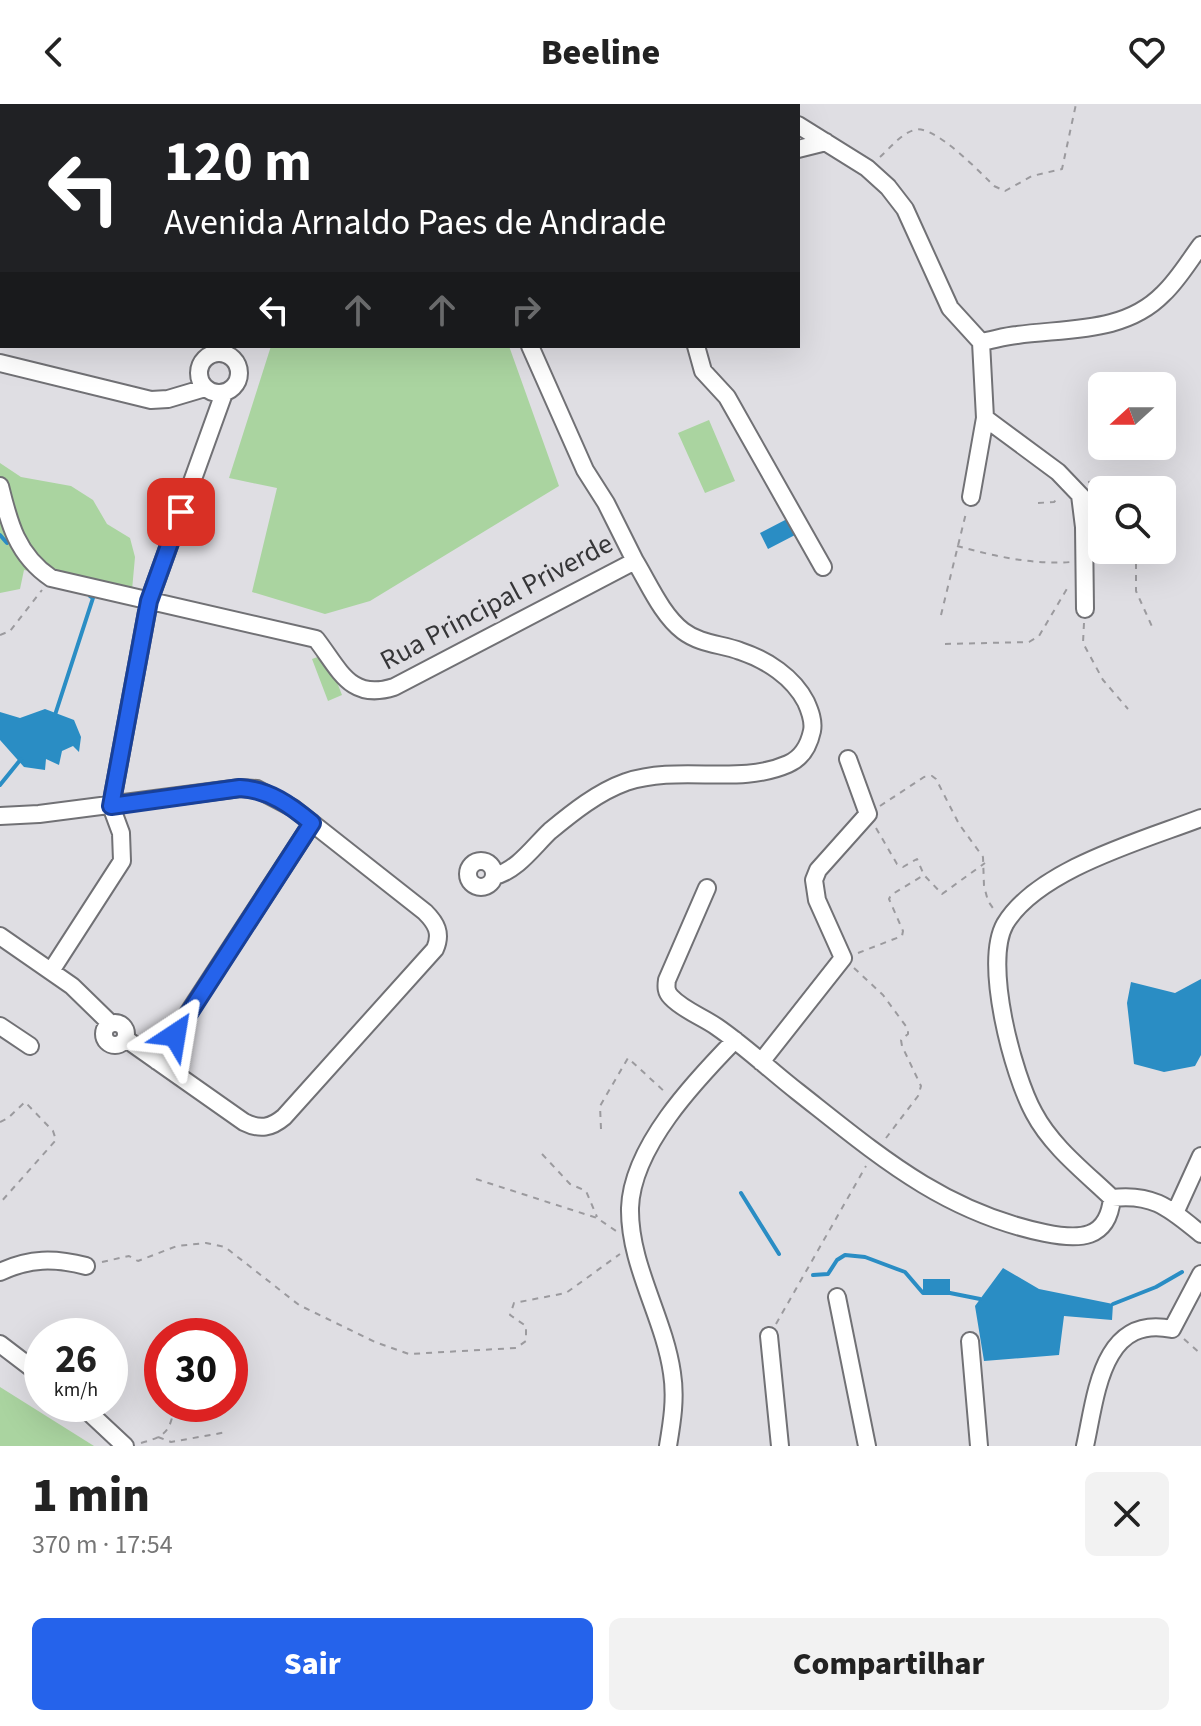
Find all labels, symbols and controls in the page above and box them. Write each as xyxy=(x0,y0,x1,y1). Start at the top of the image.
text: Beeline xyxy=(541,27,660,78)
icon: back xyxy=(32,30,76,74)
icon: heart xyxy=(1125,30,1169,74)
text: 120 m xyxy=(164,123,312,202)
icon: left xyxy=(32,136,136,240)
text: Avenida Arnaldo Paes de Andrade xyxy=(164,197,666,248)
icon: left xyxy=(252,288,296,332)
icon: ahead xyxy=(336,288,380,332)
icon: ahead xyxy=(420,288,464,332)
icon: right xyxy=(504,288,548,332)
north arrow xyxy=(1088,372,1176,460)
map controls xyxy=(1088,372,1176,564)
button: search xyxy=(1088,476,1176,564)
pin xyxy=(147,478,215,546)
icon: arrive xyxy=(159,490,203,534)
street label: Rua Principal Priverde xyxy=(373,524,620,680)
position arrow xyxy=(133,993,217,1077)
speed limit sign: 30 xyxy=(144,1318,248,1422)
text: 26 xyxy=(55,1331,97,1388)
text: km/h xyxy=(54,1376,98,1404)
text: 1 min xyxy=(32,1462,150,1530)
button: close xyxy=(1085,1472,1169,1556)
text: 370 m · 17:54 xyxy=(32,1526,173,1563)
button: Sair xyxy=(32,1618,593,1710)
button: Compartilhar xyxy=(609,1618,1169,1710)

